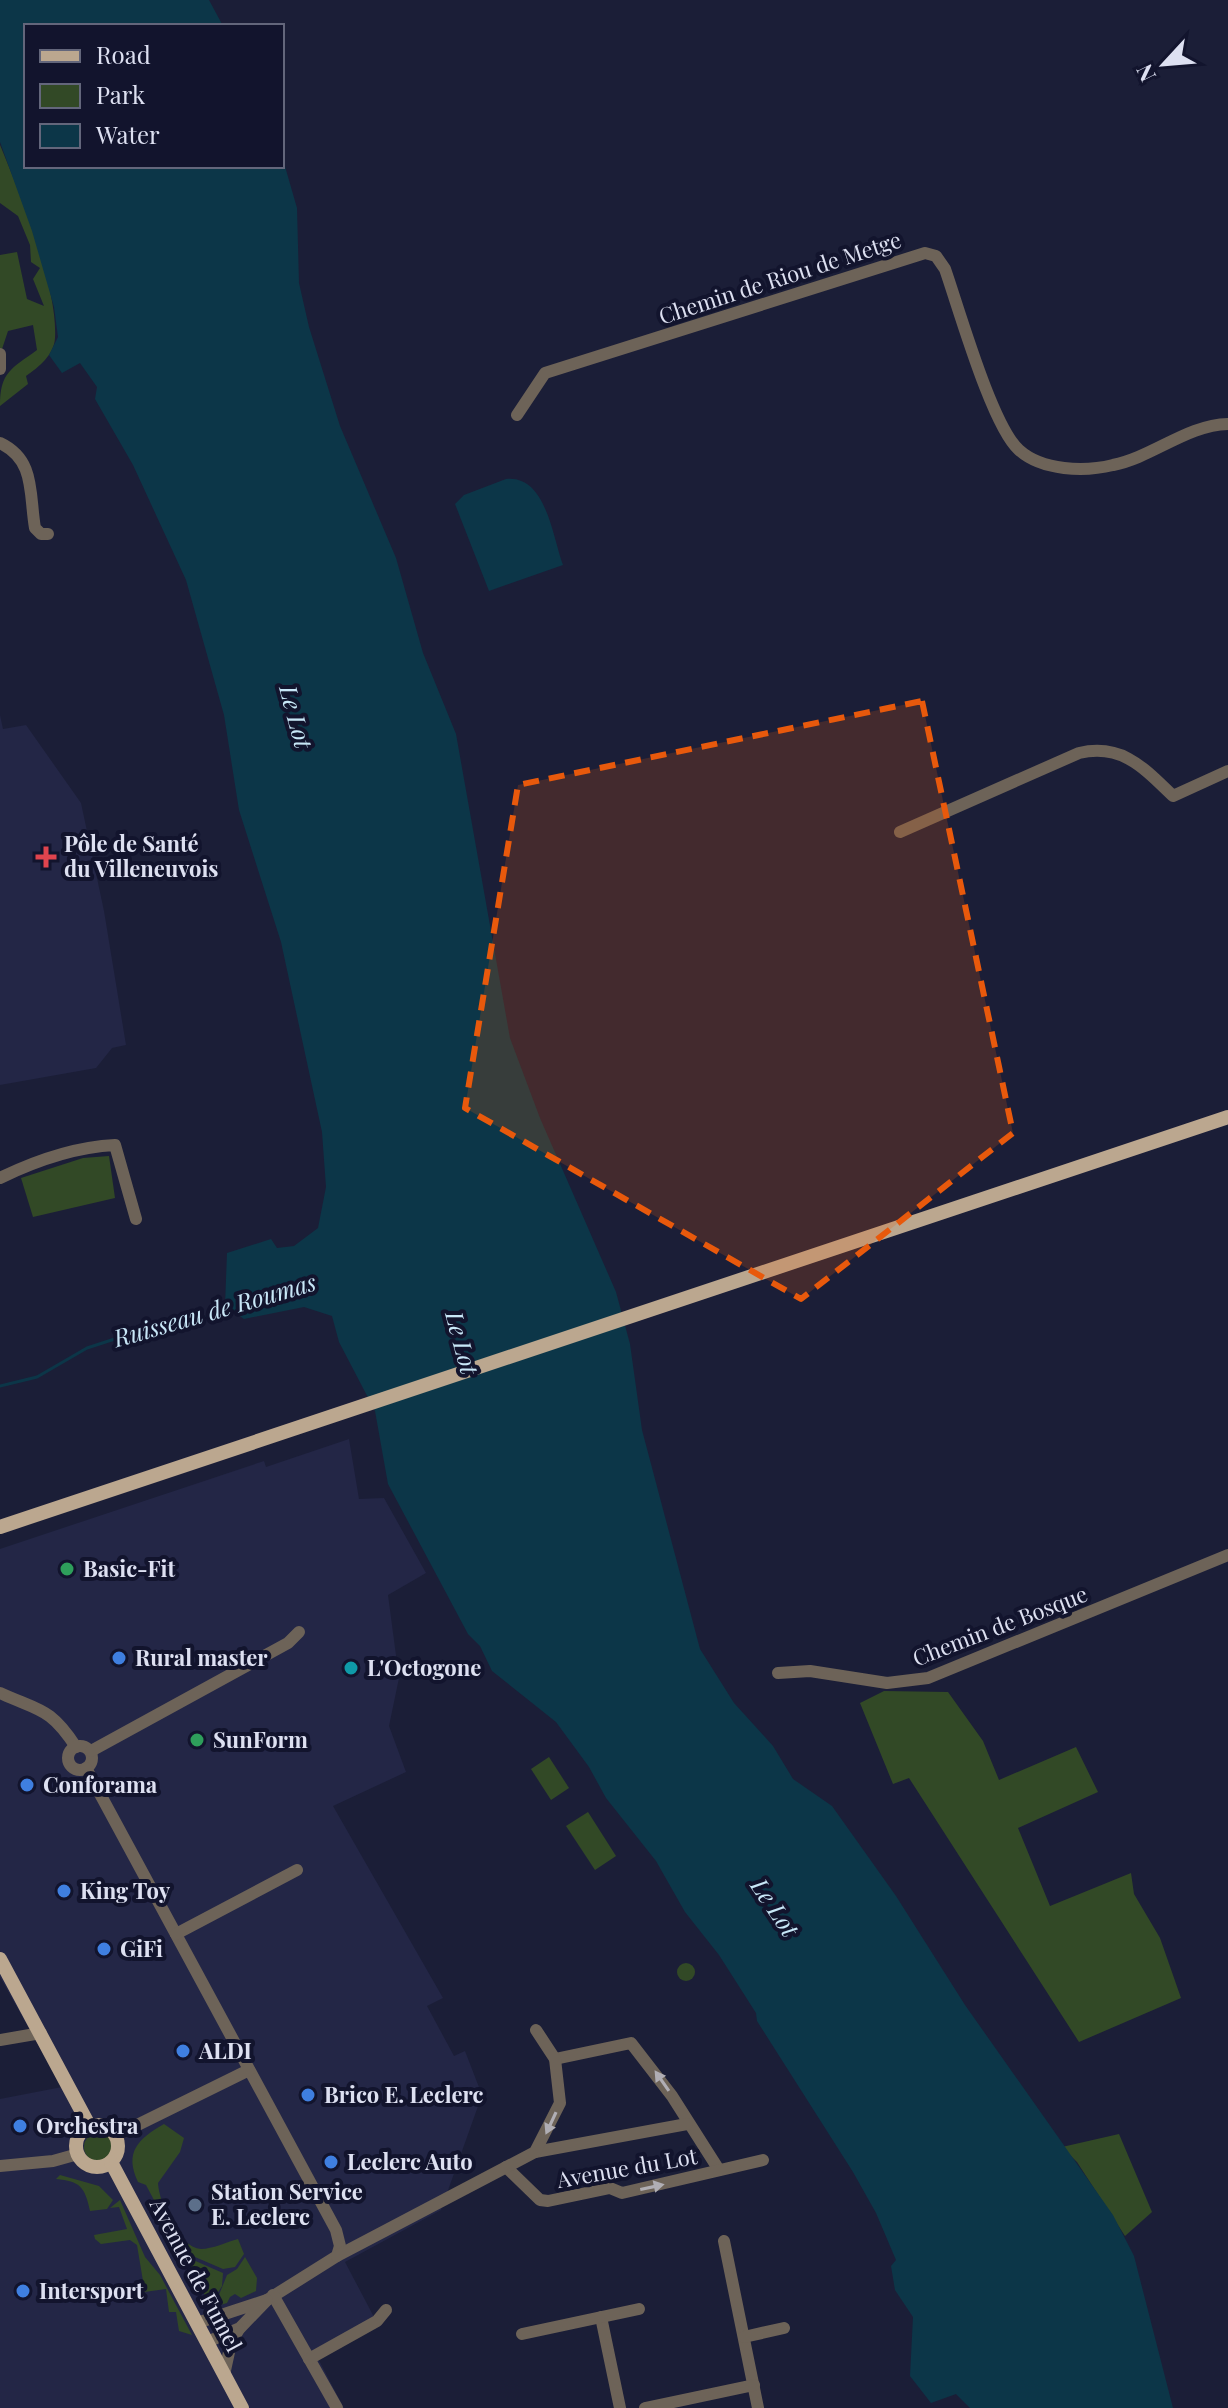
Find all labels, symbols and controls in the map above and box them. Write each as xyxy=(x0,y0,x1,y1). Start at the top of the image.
legend xyxy=(24,24,284,168)
north arrow xyxy=(1124,24,1204,104)
text: Road xyxy=(96,38,151,70)
text: N xyxy=(1128,59,1162,87)
text: Park xyxy=(96,78,146,110)
text: Water xyxy=(95,118,160,150)
street label: Chemin de Riou de Metge xyxy=(655,224,905,330)
water label: Le Lot xyxy=(273,680,321,753)
place label: Pôle de Santé du Villeneuvois xyxy=(64,828,219,883)
marker: Pôle de Santé du Villeneuvois xyxy=(35,846,57,868)
water label: Ruisseau de Roumas xyxy=(108,1265,319,1354)
water label: Le Lot xyxy=(439,1306,487,1379)
place label: Basic-Fit xyxy=(83,1553,175,1583)
marker: Basic-Fit xyxy=(58,1560,76,1578)
street label: Chemin de Bosque xyxy=(908,1578,1091,1672)
place label: Rural master xyxy=(135,1642,268,1672)
marker: Rural master xyxy=(110,1649,128,1667)
place label: L'Octogone xyxy=(367,1652,481,1682)
marker: L'Octogone xyxy=(342,1659,360,1677)
place label: SunForm xyxy=(213,1724,308,1754)
marker: SunForm xyxy=(188,1731,206,1749)
place label: Conforama xyxy=(43,1769,158,1799)
marker: Conforama xyxy=(18,1776,36,1794)
water label: Le Lot xyxy=(744,1870,807,1943)
place label: King Toy xyxy=(80,1875,171,1905)
marker: King Toy xyxy=(55,1882,73,1900)
place label: GiFi xyxy=(120,1933,163,1963)
marker: GiFi xyxy=(95,1940,113,1958)
place label: ALDI xyxy=(198,2035,252,2065)
marker: ALDI xyxy=(174,2042,192,2060)
one-way arrow xyxy=(655,2071,670,2092)
place label: Brico E. Leclerc xyxy=(324,2079,483,2109)
marker: Brico E. Leclerc xyxy=(299,2086,317,2104)
place label: Orchestra xyxy=(36,2110,139,2140)
one-way arrow xyxy=(544,2111,558,2134)
marker: Orchestra xyxy=(11,2117,29,2135)
street label: Avenue du Lot xyxy=(553,2140,700,2194)
place label: Leclerc Auto xyxy=(347,2146,473,2176)
marker: Leclerc Auto xyxy=(322,2153,340,2171)
place label: Station Service E. Leclerc xyxy=(211,2176,363,2231)
one-way arrow xyxy=(639,2180,664,2192)
street label: Avenue de Fumel xyxy=(143,2192,250,2357)
marker: Station Service E. Leclerc xyxy=(186,2196,204,2214)
place label: Intersport xyxy=(39,2275,144,2305)
marker: Intersport xyxy=(14,2282,32,2300)

